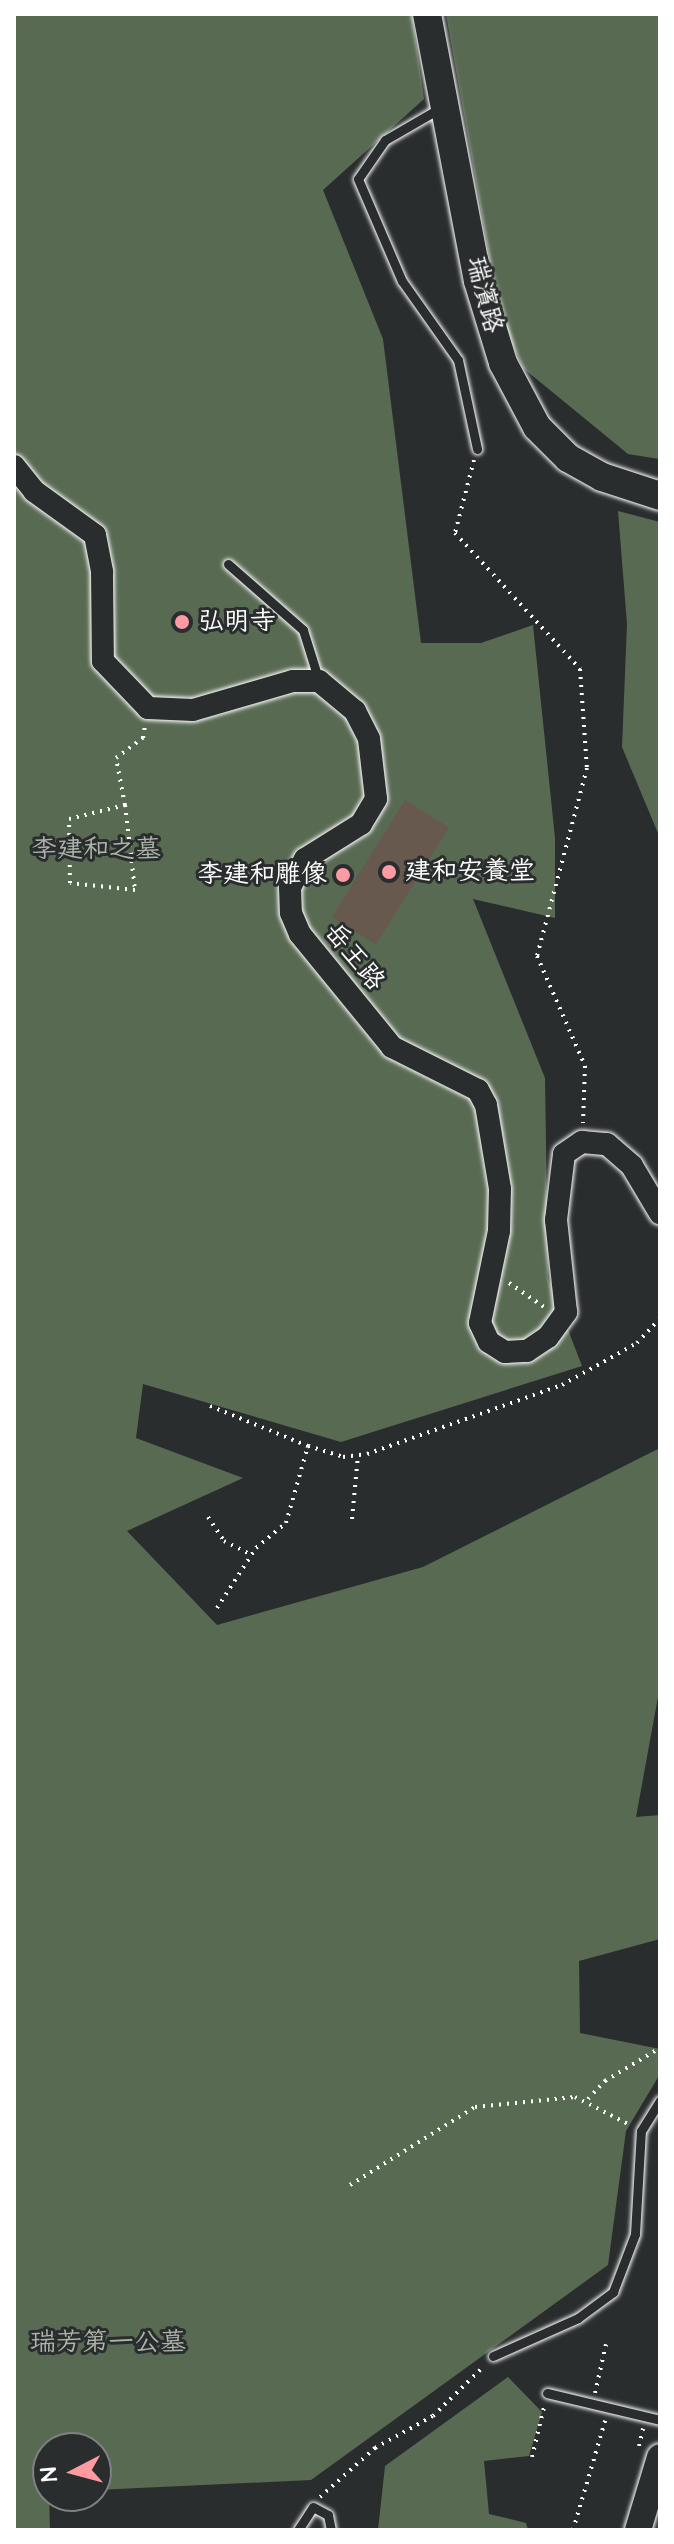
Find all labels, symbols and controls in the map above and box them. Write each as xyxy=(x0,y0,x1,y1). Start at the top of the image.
street label: 瑞濱路 xyxy=(459,253,509,337)
place label: 弘明寺 xyxy=(198,606,276,638)
marker: 弘明寺 xyxy=(173,613,191,631)
park label: 李建和之墓 xyxy=(31,834,161,866)
place label: 建和安養堂 xyxy=(405,856,535,888)
place label: 李建和雕像 xyxy=(197,859,327,891)
marker: 建和安養堂 xyxy=(380,863,398,881)
marker: 李建和雕像 xyxy=(334,866,352,884)
street label: 岳王路 xyxy=(317,917,391,997)
park label: 瑞芳第一公墓 xyxy=(30,2327,186,2359)
north arrow xyxy=(32,2432,112,2512)
text: N xyxy=(33,2466,66,2483)

